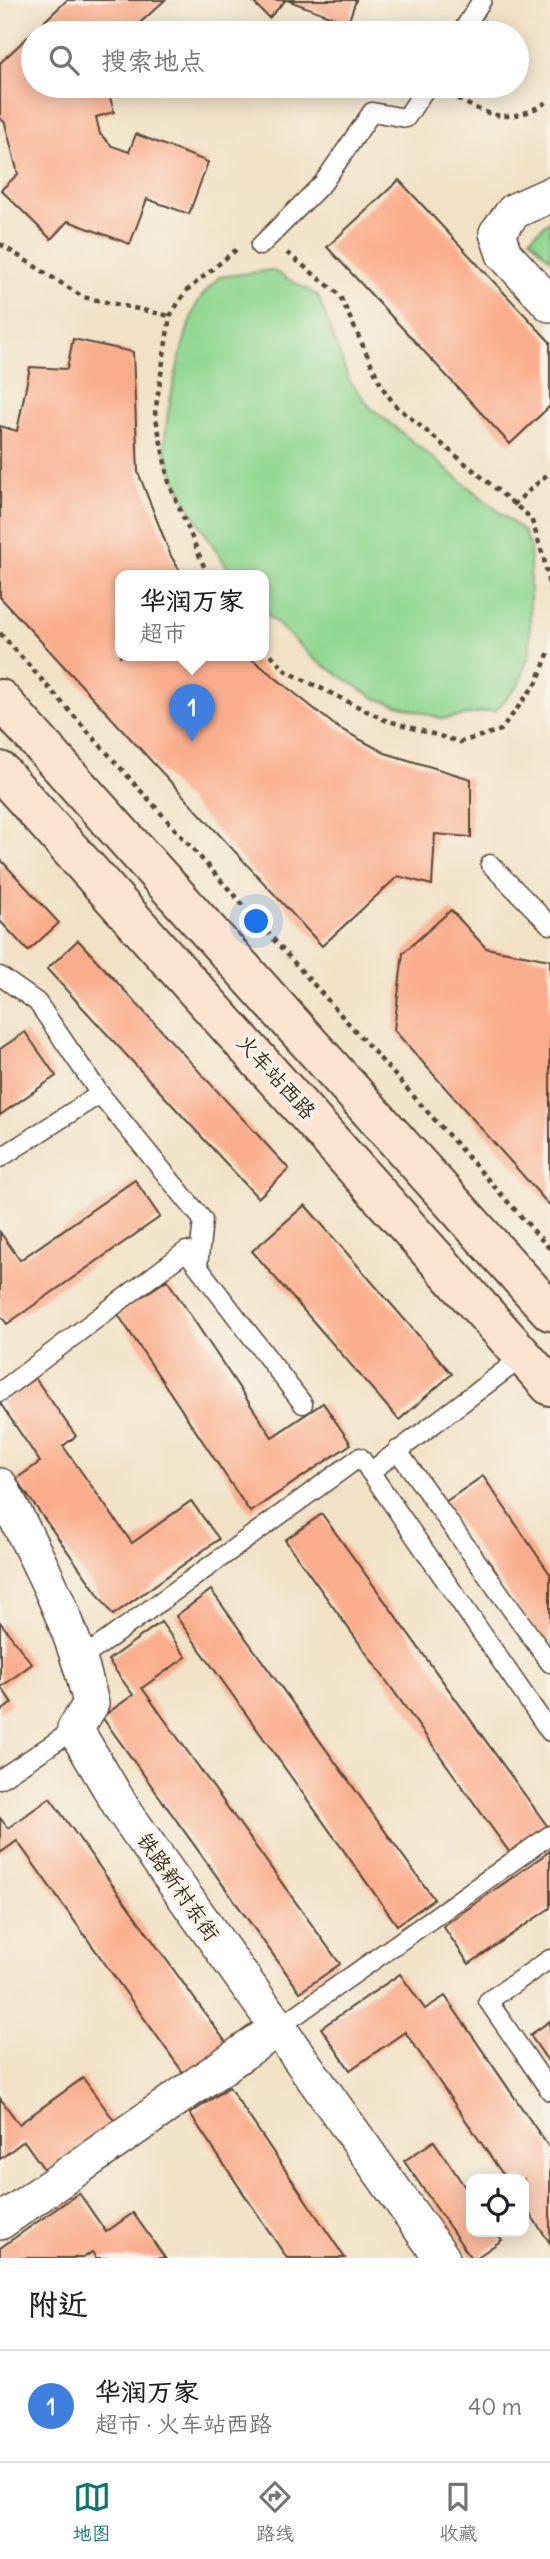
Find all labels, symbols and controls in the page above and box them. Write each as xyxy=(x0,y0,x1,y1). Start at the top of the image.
search box xyxy=(21,21,529,98)
icon: search xyxy=(45,41,83,79)
text: 搜索地点 xyxy=(101,44,205,77)
popup xyxy=(115,570,269,661)
text: 华润万家 xyxy=(140,584,244,617)
text: 超市 xyxy=(140,618,186,647)
pin: 1 xyxy=(169,684,215,742)
your location xyxy=(239,904,273,938)
street label: 火车站西路 xyxy=(231,1029,322,1125)
street label: 铁路新村东街 xyxy=(131,1827,226,1946)
map controls xyxy=(466,2174,529,2237)
button: locate xyxy=(466,2174,529,2237)
text: 附近 xyxy=(28,2285,88,2323)
text: 华润万家 xyxy=(95,2375,199,2408)
text: 1 xyxy=(46,2392,56,2421)
text: 40 m xyxy=(468,2392,522,2421)
text: 超市 · 火车站西路 xyxy=(95,2409,272,2438)
tab: 地图 xyxy=(73,2478,111,2545)
tab: 路线 xyxy=(256,2478,294,2545)
tab: 收藏 xyxy=(439,2478,477,2545)

